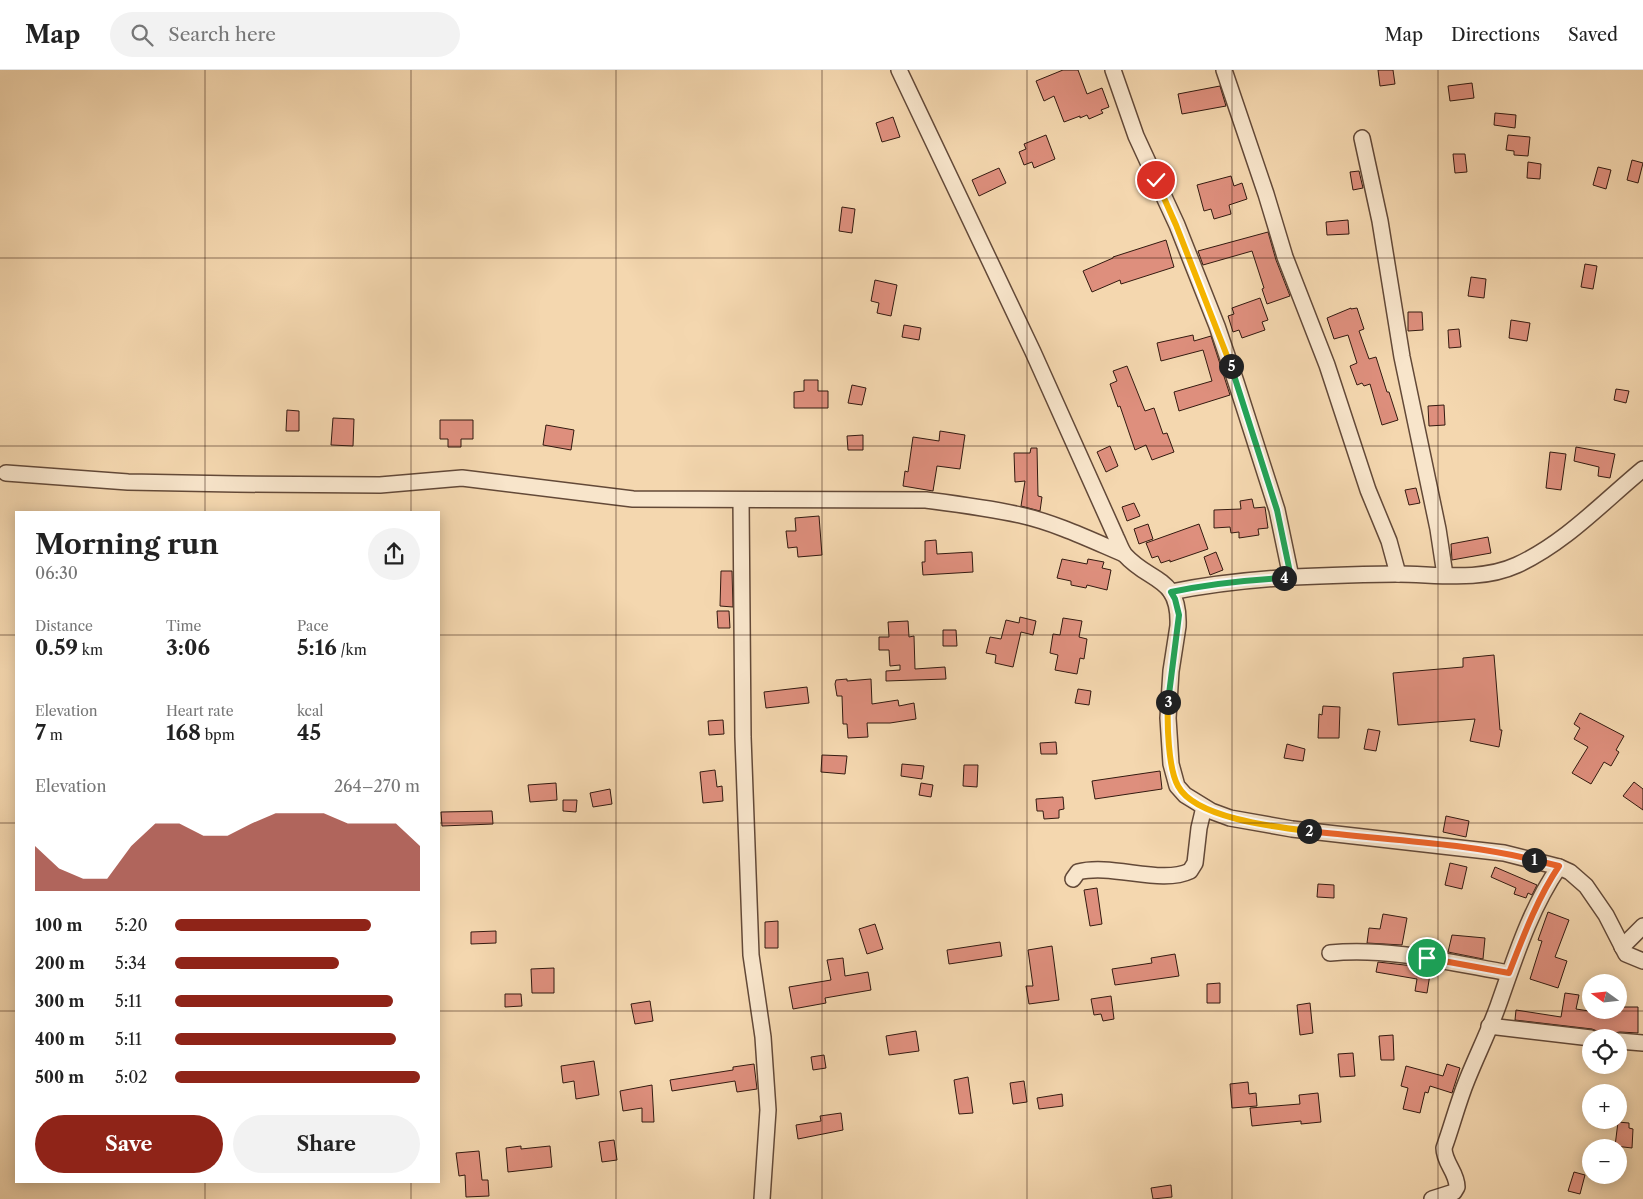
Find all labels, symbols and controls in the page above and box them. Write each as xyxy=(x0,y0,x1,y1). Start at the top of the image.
search box xyxy=(110,12,460,57)
text: Map xyxy=(25,20,80,49)
icon: search xyxy=(128,21,156,49)
text: Search here xyxy=(168,23,276,46)
text: Map xyxy=(1384,24,1423,46)
text: Directions xyxy=(1451,24,1540,46)
text: Saved xyxy=(1568,24,1618,46)
pin xyxy=(1135,159,1177,201)
icon: check xyxy=(1142,166,1170,194)
pin: 5 xyxy=(1218,354,1244,378)
text: 5 xyxy=(1228,357,1235,375)
text: Morning run xyxy=(35,527,219,561)
button: share xyxy=(368,528,420,580)
text: 06:30 xyxy=(35,563,78,583)
pin: 4 xyxy=(1272,566,1296,590)
text: 4 xyxy=(1280,569,1289,587)
text: Distance xyxy=(35,617,93,635)
text: Time xyxy=(166,617,201,635)
text: Pace xyxy=(297,617,329,635)
text: 0.59 xyxy=(35,635,78,660)
text: 3:06 xyxy=(166,635,210,660)
text: 5:16 xyxy=(297,635,337,660)
text: km xyxy=(78,641,103,659)
text: /km xyxy=(337,641,367,659)
pin: 3 xyxy=(1156,690,1180,714)
text: 3 xyxy=(1165,693,1172,711)
text: Elevation xyxy=(35,702,98,720)
text: Heart rate xyxy=(166,702,233,720)
text: kcal xyxy=(297,702,323,720)
text: 7 xyxy=(35,720,46,745)
text: 168 xyxy=(166,720,201,745)
text: 45 xyxy=(297,720,321,745)
text: m xyxy=(46,726,63,744)
text: bpm xyxy=(201,726,235,744)
text: Elevation xyxy=(35,776,106,796)
text: 264–270 m xyxy=(334,776,420,796)
pin: 2 xyxy=(1296,818,1322,844)
text: 2 xyxy=(1305,822,1314,840)
pin: 1 xyxy=(1522,848,1546,872)
text: 1 xyxy=(1531,851,1538,869)
text: 100 m xyxy=(35,915,82,935)
text: 5:20 xyxy=(115,915,148,935)
pin xyxy=(1406,937,1448,979)
icon: arrive xyxy=(1413,944,1441,972)
text: 200 m xyxy=(35,953,85,973)
text: 5:34 xyxy=(115,953,146,973)
north arrow xyxy=(1582,974,1628,1019)
map controls xyxy=(1582,974,1627,1184)
text: 300 m xyxy=(35,991,84,1011)
text: 5:11 xyxy=(115,991,142,1011)
text: 400 m xyxy=(35,1029,85,1049)
text: 5:11 xyxy=(115,1029,142,1049)
button: locate xyxy=(1582,1029,1627,1074)
text: 500 m xyxy=(35,1067,84,1087)
text: 5:02 xyxy=(115,1067,148,1087)
button: + xyxy=(1582,1084,1627,1129)
button: Save xyxy=(35,1115,223,1173)
button: Share xyxy=(233,1115,420,1173)
button: − xyxy=(1582,1139,1627,1184)

